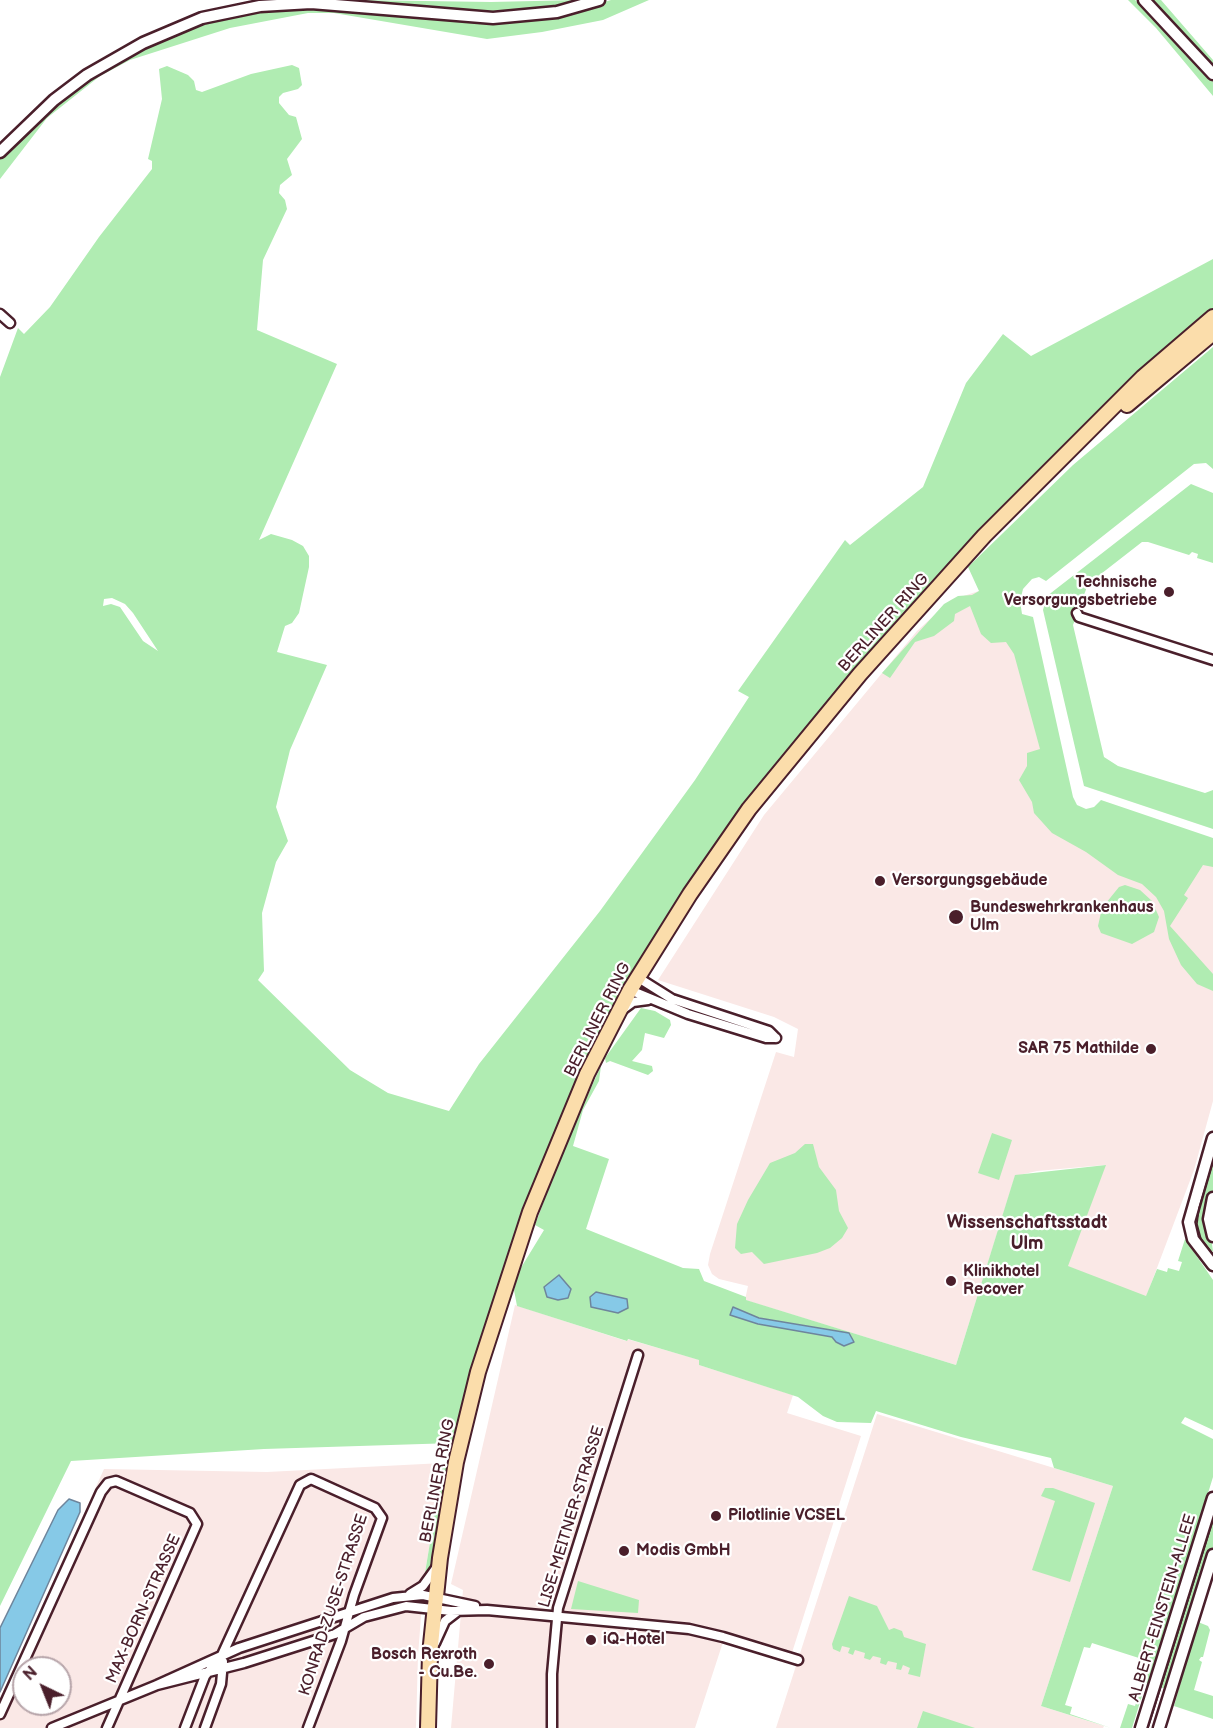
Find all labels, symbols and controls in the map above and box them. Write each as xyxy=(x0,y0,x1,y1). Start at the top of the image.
street label: BERLINER RING xyxy=(835,570,933,676)
place label: Technische Versorgungsbetriebe xyxy=(1004,573,1157,611)
marker: Technische Versorgungsbetriebe xyxy=(1162,585,1176,599)
place label: Versorgungsgebäude xyxy=(892,871,1047,891)
marker: Versorgungsgebäude xyxy=(873,874,887,888)
place label: Bundeswehrkrankenhaus Ulm xyxy=(970,898,1154,936)
marker: Bundeswehrkrankenhaus Ulm xyxy=(947,908,965,926)
street label: BERLINER RING xyxy=(561,960,635,1080)
place label: SAR 75 Mathilde xyxy=(1018,1039,1139,1059)
marker: SAR 75 Mathilde xyxy=(1144,1042,1158,1056)
district label: Wissenschaftsstadt Ulm xyxy=(947,1212,1107,1254)
place label: Klinikhotel Recover xyxy=(963,1262,1039,1300)
marker: Klinikhotel Recover xyxy=(944,1274,958,1288)
street label: BERLINER RING xyxy=(417,1417,459,1545)
street label: LISE-MEITNER-STRASSE xyxy=(535,1424,609,1610)
place label: Pilotlinie VCSEL xyxy=(728,1506,845,1526)
marker: Pilotlinie VCSEL xyxy=(709,1509,723,1523)
street label: KONRAD-ZUSE-STRASSE xyxy=(296,1512,372,1698)
street label: ALBERT-EINSTEIN-ALLEE xyxy=(1125,1512,1201,1704)
street label: MAX-BORN-STRASSE xyxy=(102,1532,186,1686)
place label: Modis GmbH xyxy=(636,1541,730,1561)
marker: Modis GmbH xyxy=(617,1544,631,1558)
place label: iQ-Hotel xyxy=(603,1630,665,1650)
marker: iQ-Hotel xyxy=(584,1633,598,1647)
place label: Bosch Rexroth - Cu.Be. xyxy=(371,1645,477,1683)
north arrow xyxy=(12,1656,72,1716)
marker: Bosch Rexroth - Cu.Be. xyxy=(482,1657,496,1671)
text: N xyxy=(20,1663,42,1685)

